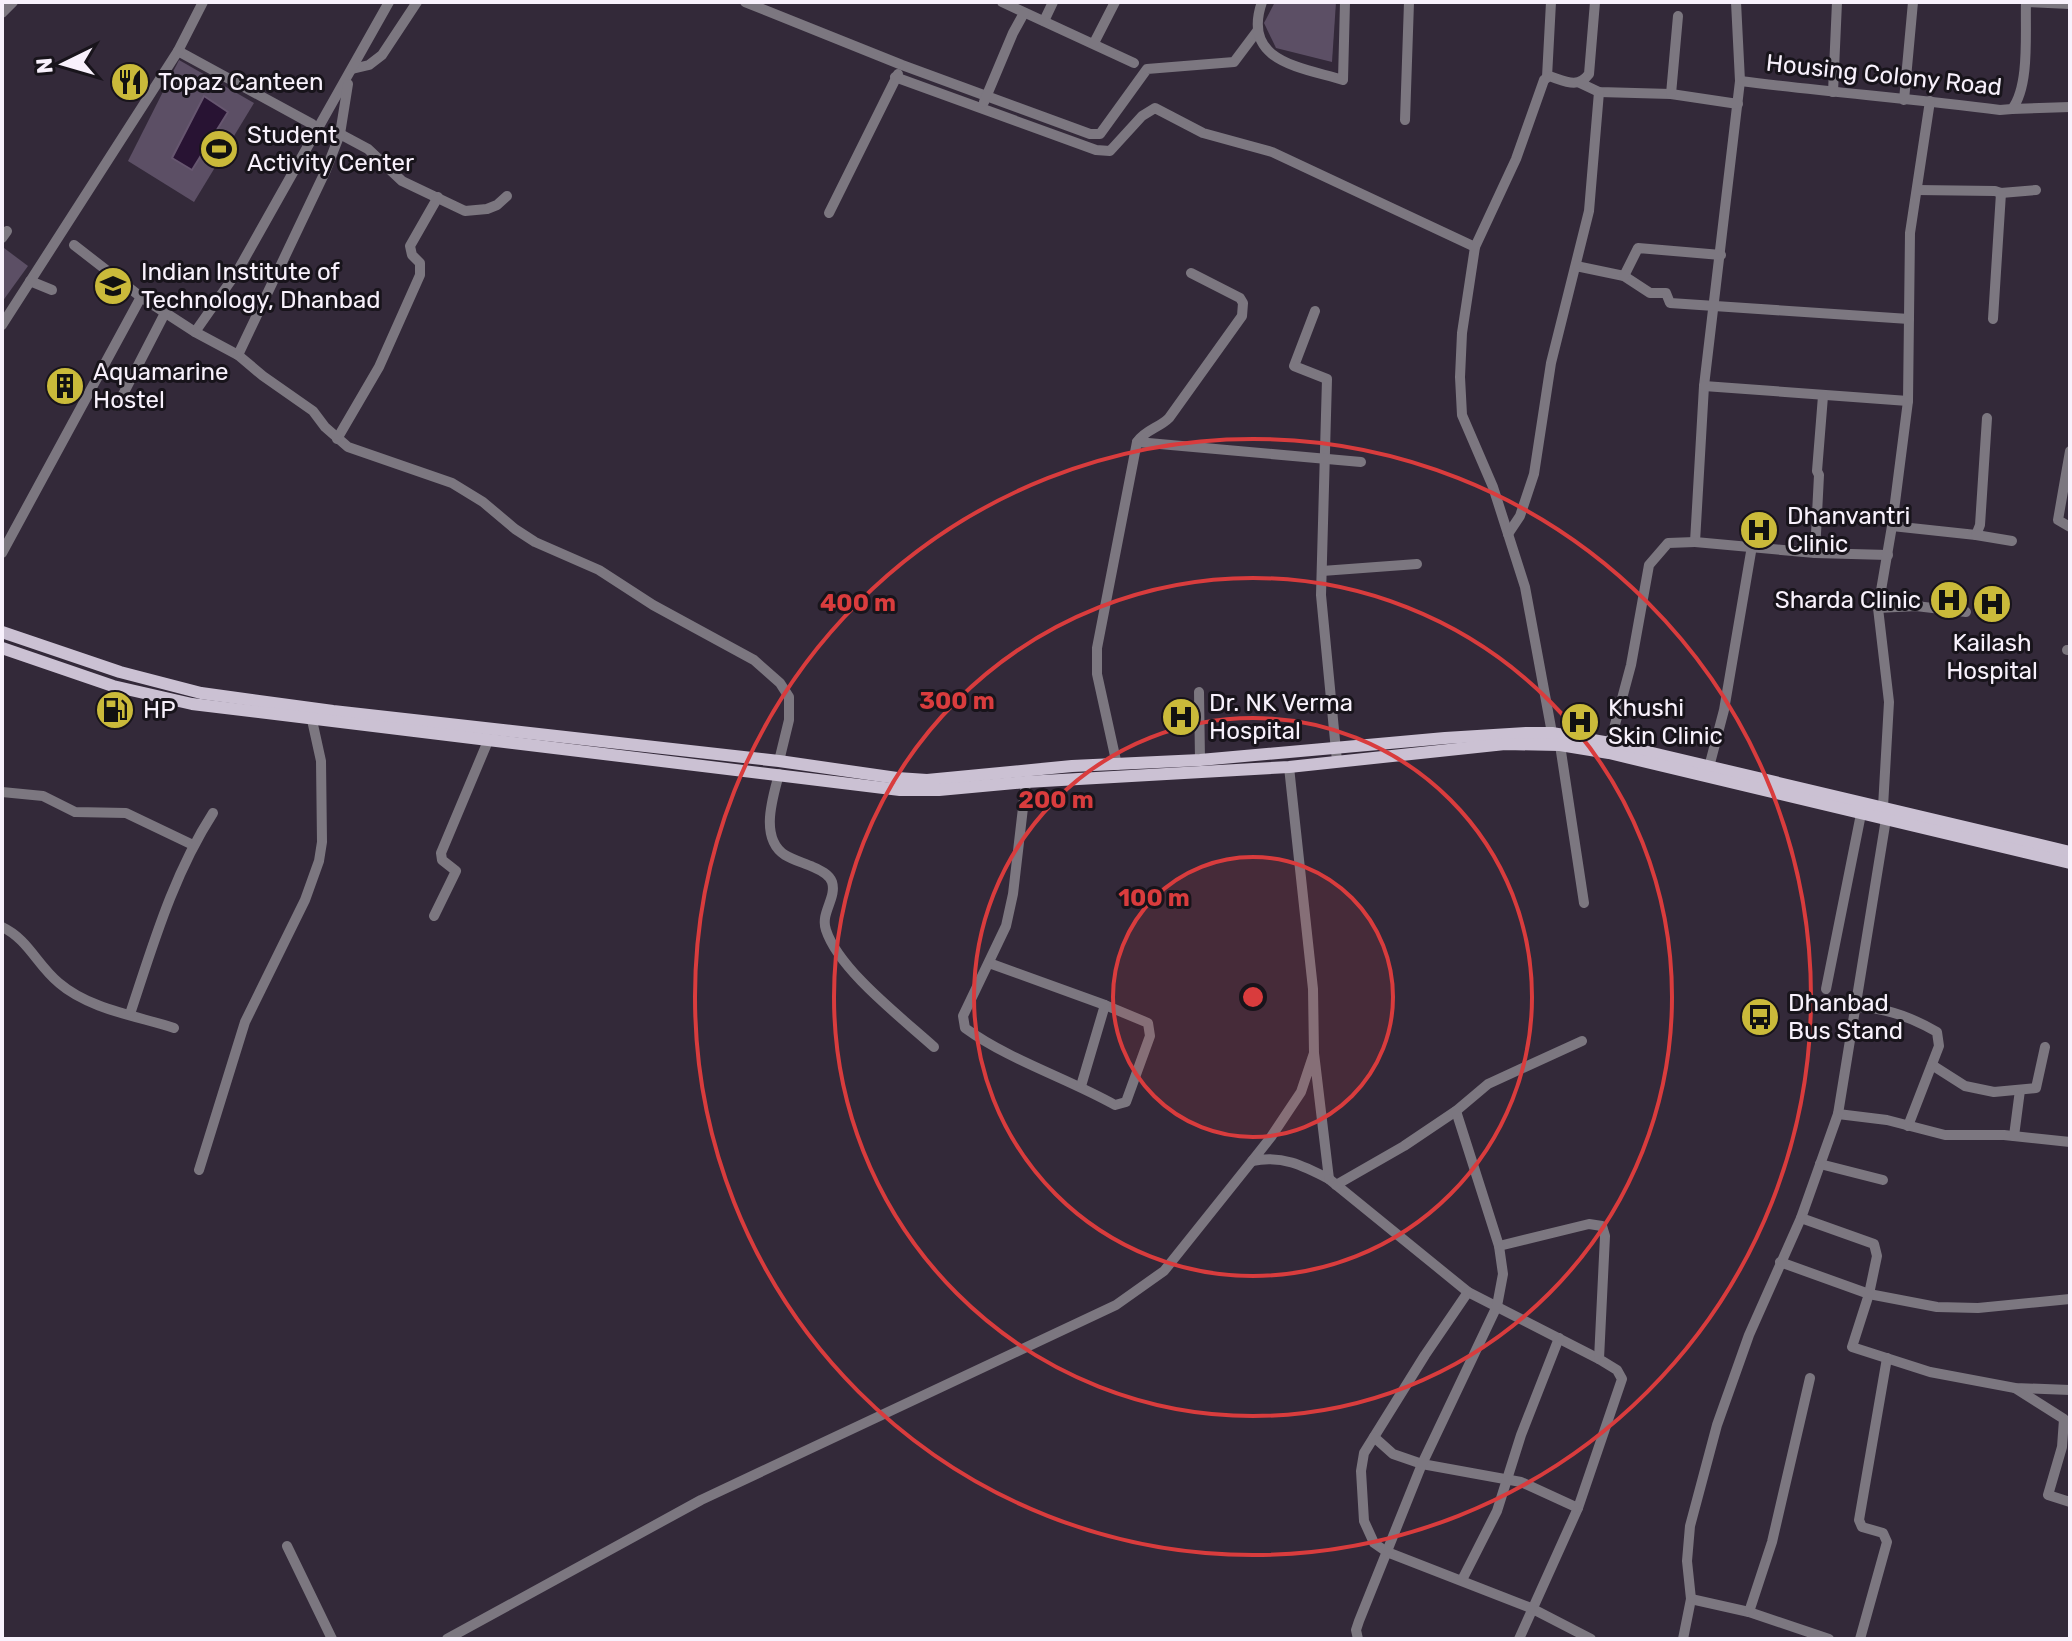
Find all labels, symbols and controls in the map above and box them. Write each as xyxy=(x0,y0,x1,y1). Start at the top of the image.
north arrow xyxy=(24,24,104,104)
street label: Housing Colony Road xyxy=(1765,49,2003,101)
text: N xyxy=(30,57,59,75)
restaurant icon: Topaz Canteen xyxy=(109,61,151,103)
place label: Topaz Canteen xyxy=(158,68,323,96)
place label: Student Activity Center xyxy=(247,121,414,177)
sports icon: Student Activity Center xyxy=(198,128,240,170)
place label: Indian Institute of Technology, Dhanbad xyxy=(141,258,381,314)
school or university icon: Indian Institute of Technology, Dhanbad xyxy=(92,265,134,307)
place label: Aquamarine Hostel xyxy=(93,358,228,414)
building icon: Aquamarine Hostel xyxy=(44,365,86,407)
place label: Dhanvantri Clinic xyxy=(1787,502,1910,558)
hospital icon: Dhanvantri Clinic xyxy=(1738,509,1780,551)
hospital icon: Sharda Clinic xyxy=(1928,579,1970,621)
hospital icon: Kailash Hospital xyxy=(1971,583,2013,625)
place label: Sharda Clinic xyxy=(1775,586,1921,614)
text: 400 m xyxy=(820,589,896,617)
place label: Kailash Hospital xyxy=(1946,629,2038,685)
text: 300 m xyxy=(919,687,995,715)
fuel station icon: HP xyxy=(94,689,136,731)
place label: Dr. NK Verma Hospital xyxy=(1209,689,1353,745)
place label: Khushi Skin Clinic xyxy=(1608,694,1723,750)
place label: HP xyxy=(143,696,176,724)
hospital icon: Dr. NK Verma Hospital xyxy=(1160,696,1202,738)
hospital icon: Khushi Skin Clinic xyxy=(1559,701,1601,743)
text: 200 m xyxy=(1018,786,1094,814)
text: 100 m xyxy=(1118,884,1190,912)
centre of rings xyxy=(1239,983,1267,1011)
place label: Dhanbad Bus Stand xyxy=(1788,989,1903,1045)
bus stop icon: Dhanbad Bus Stand xyxy=(1739,996,1781,1038)

